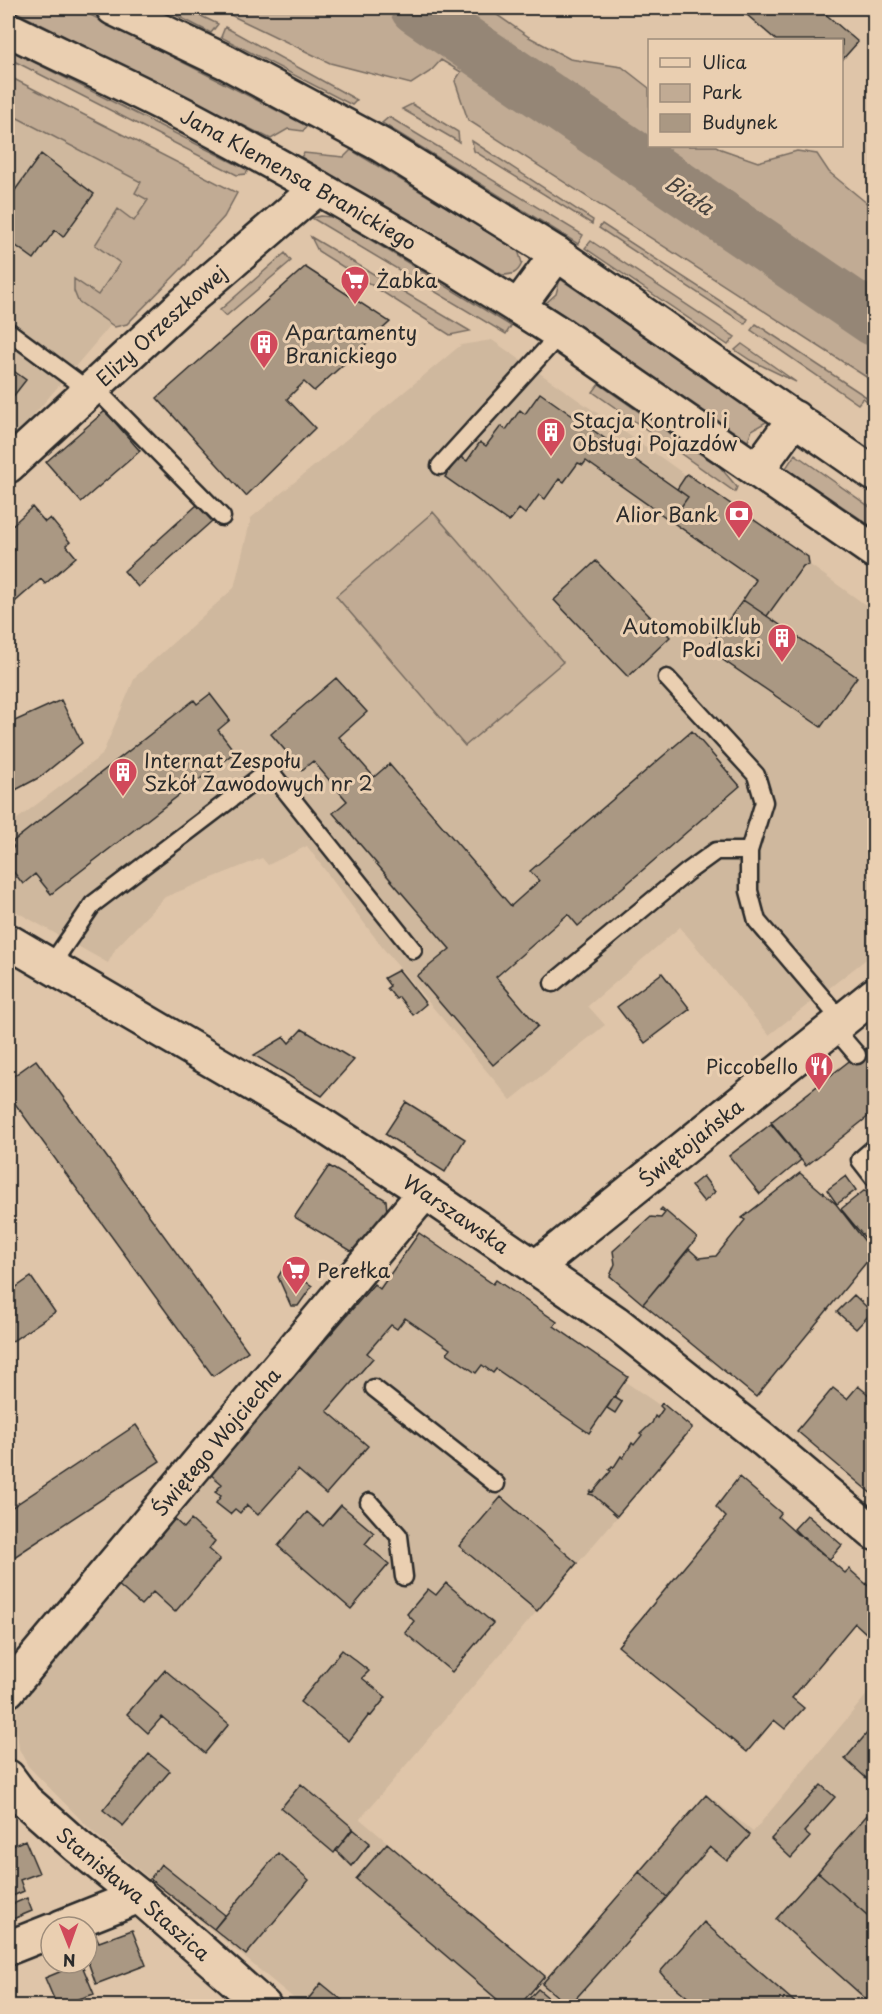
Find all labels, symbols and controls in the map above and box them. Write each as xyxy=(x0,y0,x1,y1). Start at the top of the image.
legend xyxy=(648,39,843,147)
text: Ulica xyxy=(702,48,747,75)
text: Park xyxy=(702,78,742,105)
street label: Jana Klemensa Branickiego xyxy=(175,100,422,257)
text: Budynek xyxy=(702,108,778,135)
water label: Biała xyxy=(659,166,721,222)
street label: Elizy Orzeszkowej xyxy=(89,258,233,393)
supermarket icon: Żabka xyxy=(339,264,371,306)
place label: Żabka xyxy=(376,265,438,295)
place label: Apartamenty Branickiego xyxy=(285,317,417,370)
building icon: Apartamenty Branickiego xyxy=(248,328,280,370)
place label: Stacja Kontroli i Obsługi Pojazdów xyxy=(572,405,738,458)
building icon: Stacja Kontroli i Obsługi Pojazdów xyxy=(535,416,567,458)
bank icon: Alior Bank xyxy=(723,498,755,540)
place label: Alior Bank xyxy=(616,499,718,529)
place label: Automobilklub Podlaski xyxy=(623,611,761,664)
building icon: Automobilklub Podlaski xyxy=(766,622,798,664)
place label: Internat Zespołu Szkół Zawodowych nr 2 xyxy=(144,745,373,798)
building icon: Internat Zespołu Szkół Zawodowych nr 2 xyxy=(107,756,139,798)
restaurant icon: Piccobello xyxy=(803,1050,835,1092)
place label: Piccobello xyxy=(706,1051,798,1081)
street label: Świętojańska xyxy=(632,1091,750,1194)
street label: Warszawska xyxy=(397,1167,516,1261)
supermarket icon: Perełka xyxy=(280,1254,312,1296)
place label: Perełka xyxy=(317,1255,391,1285)
street label: Świętego Wojciecha xyxy=(145,1360,288,1523)
street label: Stanisława Staszica xyxy=(50,1820,218,1968)
north arrow xyxy=(39,1915,99,1975)
text: N xyxy=(63,1949,76,1973)

